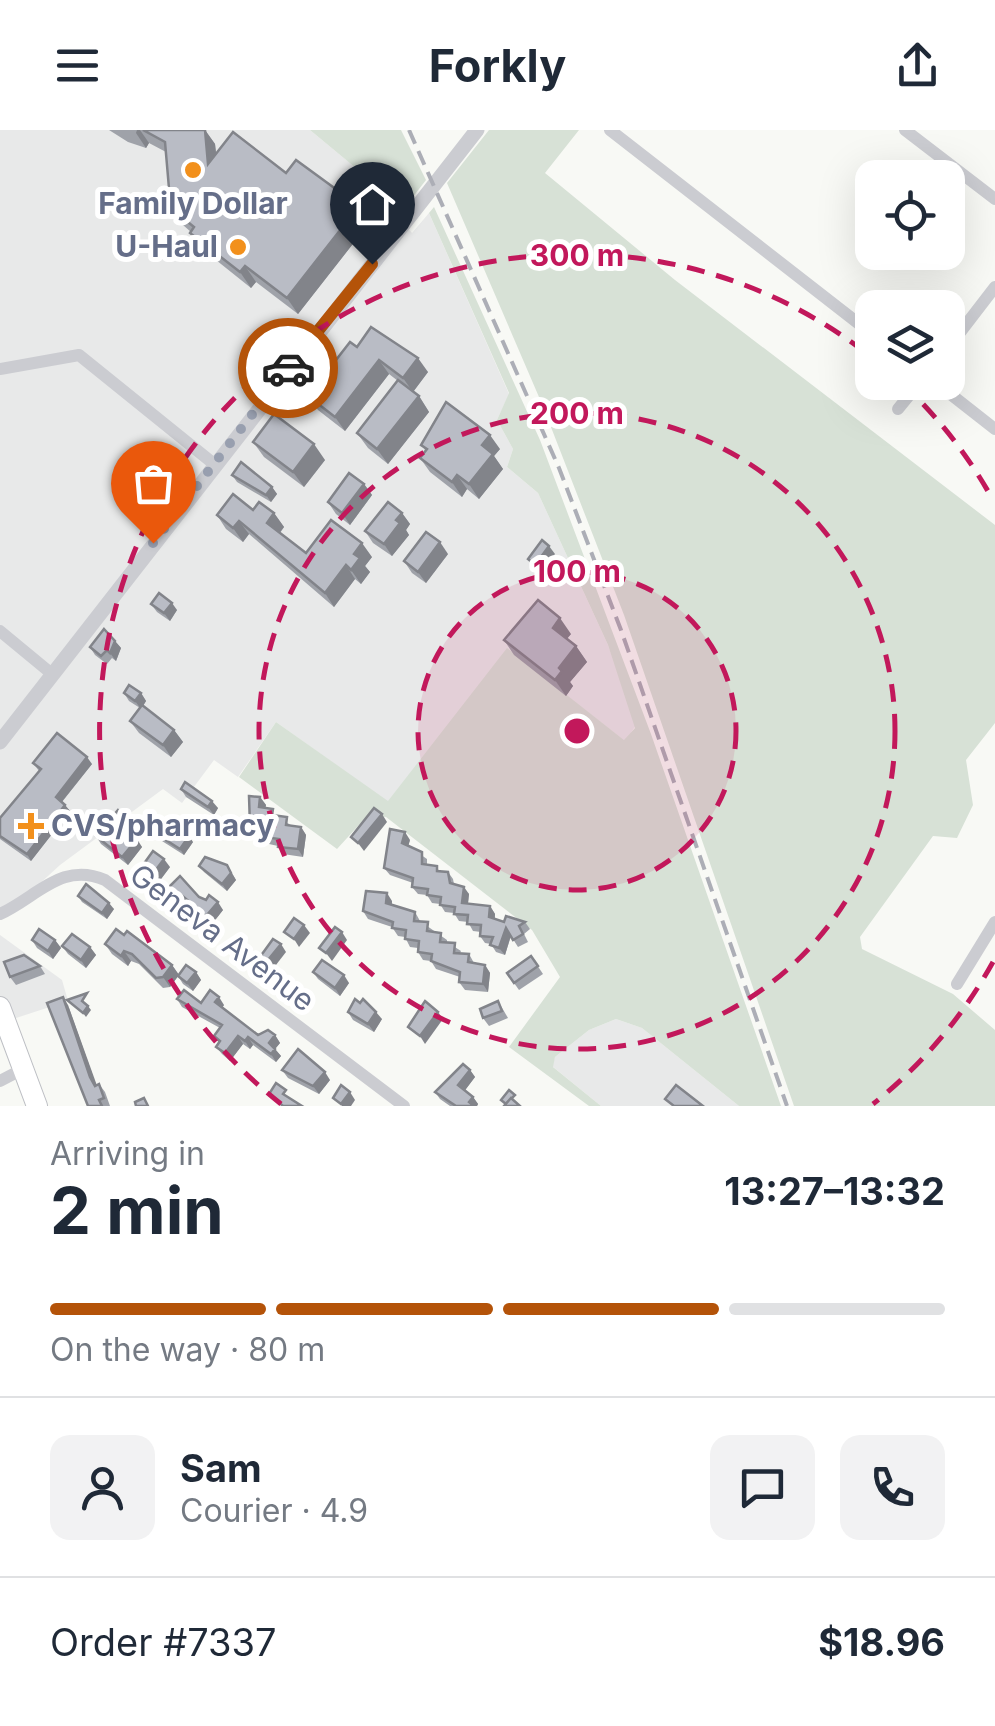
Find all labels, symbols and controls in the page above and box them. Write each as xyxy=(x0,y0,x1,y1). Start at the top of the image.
icon: menu xyxy=(50,38,105,93)
text: Forkly xyxy=(429,38,566,93)
icon: share xyxy=(890,38,945,93)
marker: Family Dollar xyxy=(182,159,204,181)
map controls xyxy=(855,160,965,400)
button: locate xyxy=(855,160,965,270)
pin xyxy=(330,162,415,265)
icon: home xyxy=(345,177,400,232)
place label: Family Dollar xyxy=(98,185,288,221)
place label: U-Haul xyxy=(115,228,218,264)
marker: U-Haul xyxy=(227,236,249,258)
text: 300 m xyxy=(530,237,624,273)
button: layers xyxy=(855,290,965,400)
courier xyxy=(238,318,338,418)
icon: car xyxy=(261,341,316,396)
text: 200 m xyxy=(530,395,624,431)
pin xyxy=(111,441,196,544)
icon: bag xyxy=(126,456,181,511)
text: 100 m xyxy=(533,553,621,589)
centre of rings xyxy=(559,713,595,749)
place label: CVS/pharmacy xyxy=(51,807,274,843)
marker: CVS/pharmacy xyxy=(20,815,42,837)
street label: Geneva Avenue xyxy=(123,856,322,1018)
text: Arriving in xyxy=(50,1134,205,1173)
text: 13:27–13:32 xyxy=(724,1168,945,1214)
text: 2 min xyxy=(50,1171,224,1250)
text: On the way · 80 m xyxy=(50,1330,325,1369)
button: person xyxy=(50,1435,155,1540)
button: chat xyxy=(710,1435,815,1540)
button: phone xyxy=(840,1435,945,1540)
text: Sam xyxy=(180,1445,262,1491)
text: Courier · 4.9 xyxy=(180,1491,368,1530)
text: Order #7337 xyxy=(50,1619,277,1665)
text: $18.96 xyxy=(818,1619,945,1665)

